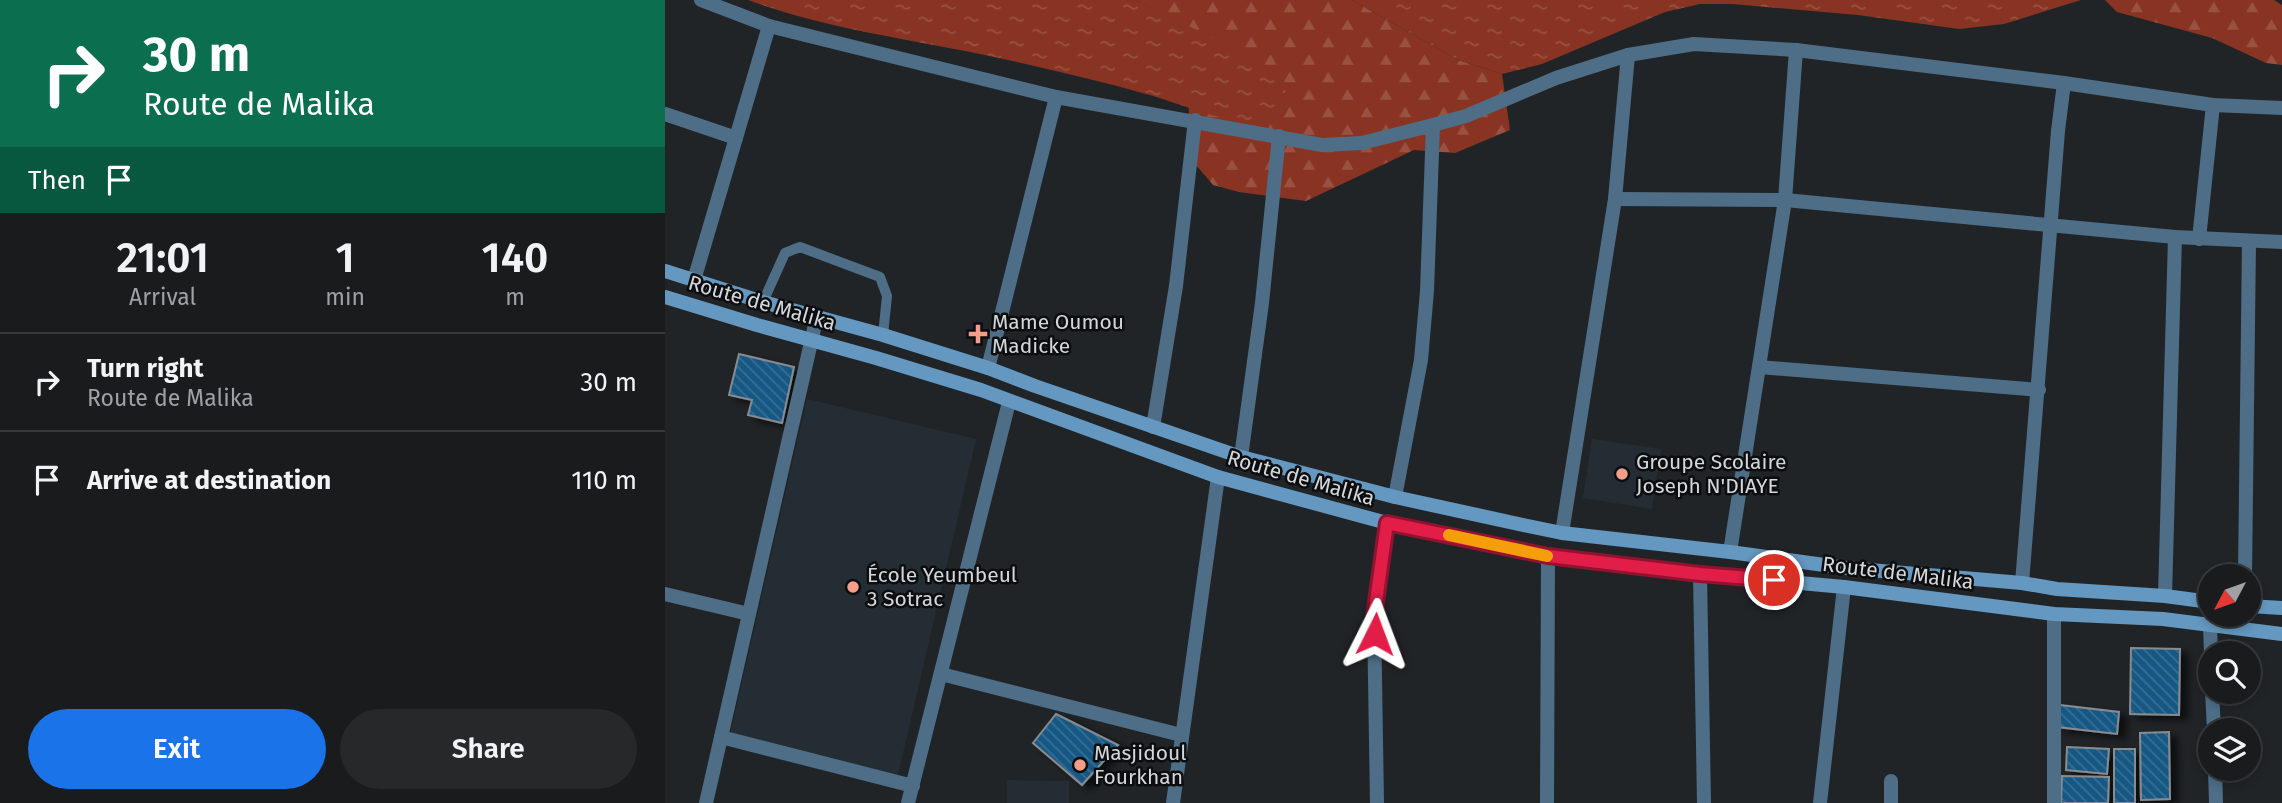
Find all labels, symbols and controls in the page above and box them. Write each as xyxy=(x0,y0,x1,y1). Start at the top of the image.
text: 30 m xyxy=(143,25,250,84)
icon: right xyxy=(28,28,119,119)
text: Route de Malika xyxy=(143,85,375,123)
icon: arrive xyxy=(100,161,138,199)
text: Then xyxy=(28,165,86,196)
text: 21:01 xyxy=(117,233,209,283)
text: 1 xyxy=(336,233,355,283)
text: 140 xyxy=(482,233,548,283)
street label: Route de Malika xyxy=(685,270,839,336)
text: Arrival xyxy=(129,283,196,311)
text: min xyxy=(325,283,365,311)
text: m xyxy=(505,283,525,311)
place label: Mame Oumou Madicke xyxy=(992,309,1124,359)
marker: Mame Oumou Madicke xyxy=(970,326,986,342)
text: Turn right xyxy=(87,353,204,384)
icon: right xyxy=(28,363,66,401)
text: 30 m xyxy=(580,367,637,398)
text: Route de Malika xyxy=(87,384,254,412)
street label: Route de Malika xyxy=(1224,445,1378,511)
place label: Groupe Scolaire Joseph N'DIAYE xyxy=(1636,449,1786,499)
icon: arrive xyxy=(28,461,66,499)
text: Arrive at destination xyxy=(87,465,331,496)
text: 110 m xyxy=(571,465,637,496)
marker: Groupe Scolaire Joseph N'DIAYE xyxy=(1614,466,1630,482)
pin xyxy=(1744,550,1804,610)
street label: Route de Malika xyxy=(1821,551,1975,595)
icon: arrive xyxy=(1755,561,1793,599)
place label: École Yeumbeul 3 Sotrac xyxy=(867,562,1017,612)
north arrow xyxy=(2198,564,2261,626)
map controls xyxy=(2198,564,2261,781)
marker: École Yeumbeul 3 Sotrac xyxy=(845,579,861,595)
position arrow xyxy=(1338,597,1412,671)
button: search xyxy=(2198,641,2261,704)
button: Exit xyxy=(28,709,326,789)
button: Share xyxy=(340,709,637,789)
button: layers xyxy=(2198,718,2261,781)
place label: Masjidoul Fourkhan xyxy=(1094,740,1186,790)
marker: Masjidoul Fourkhan xyxy=(1072,757,1088,773)

